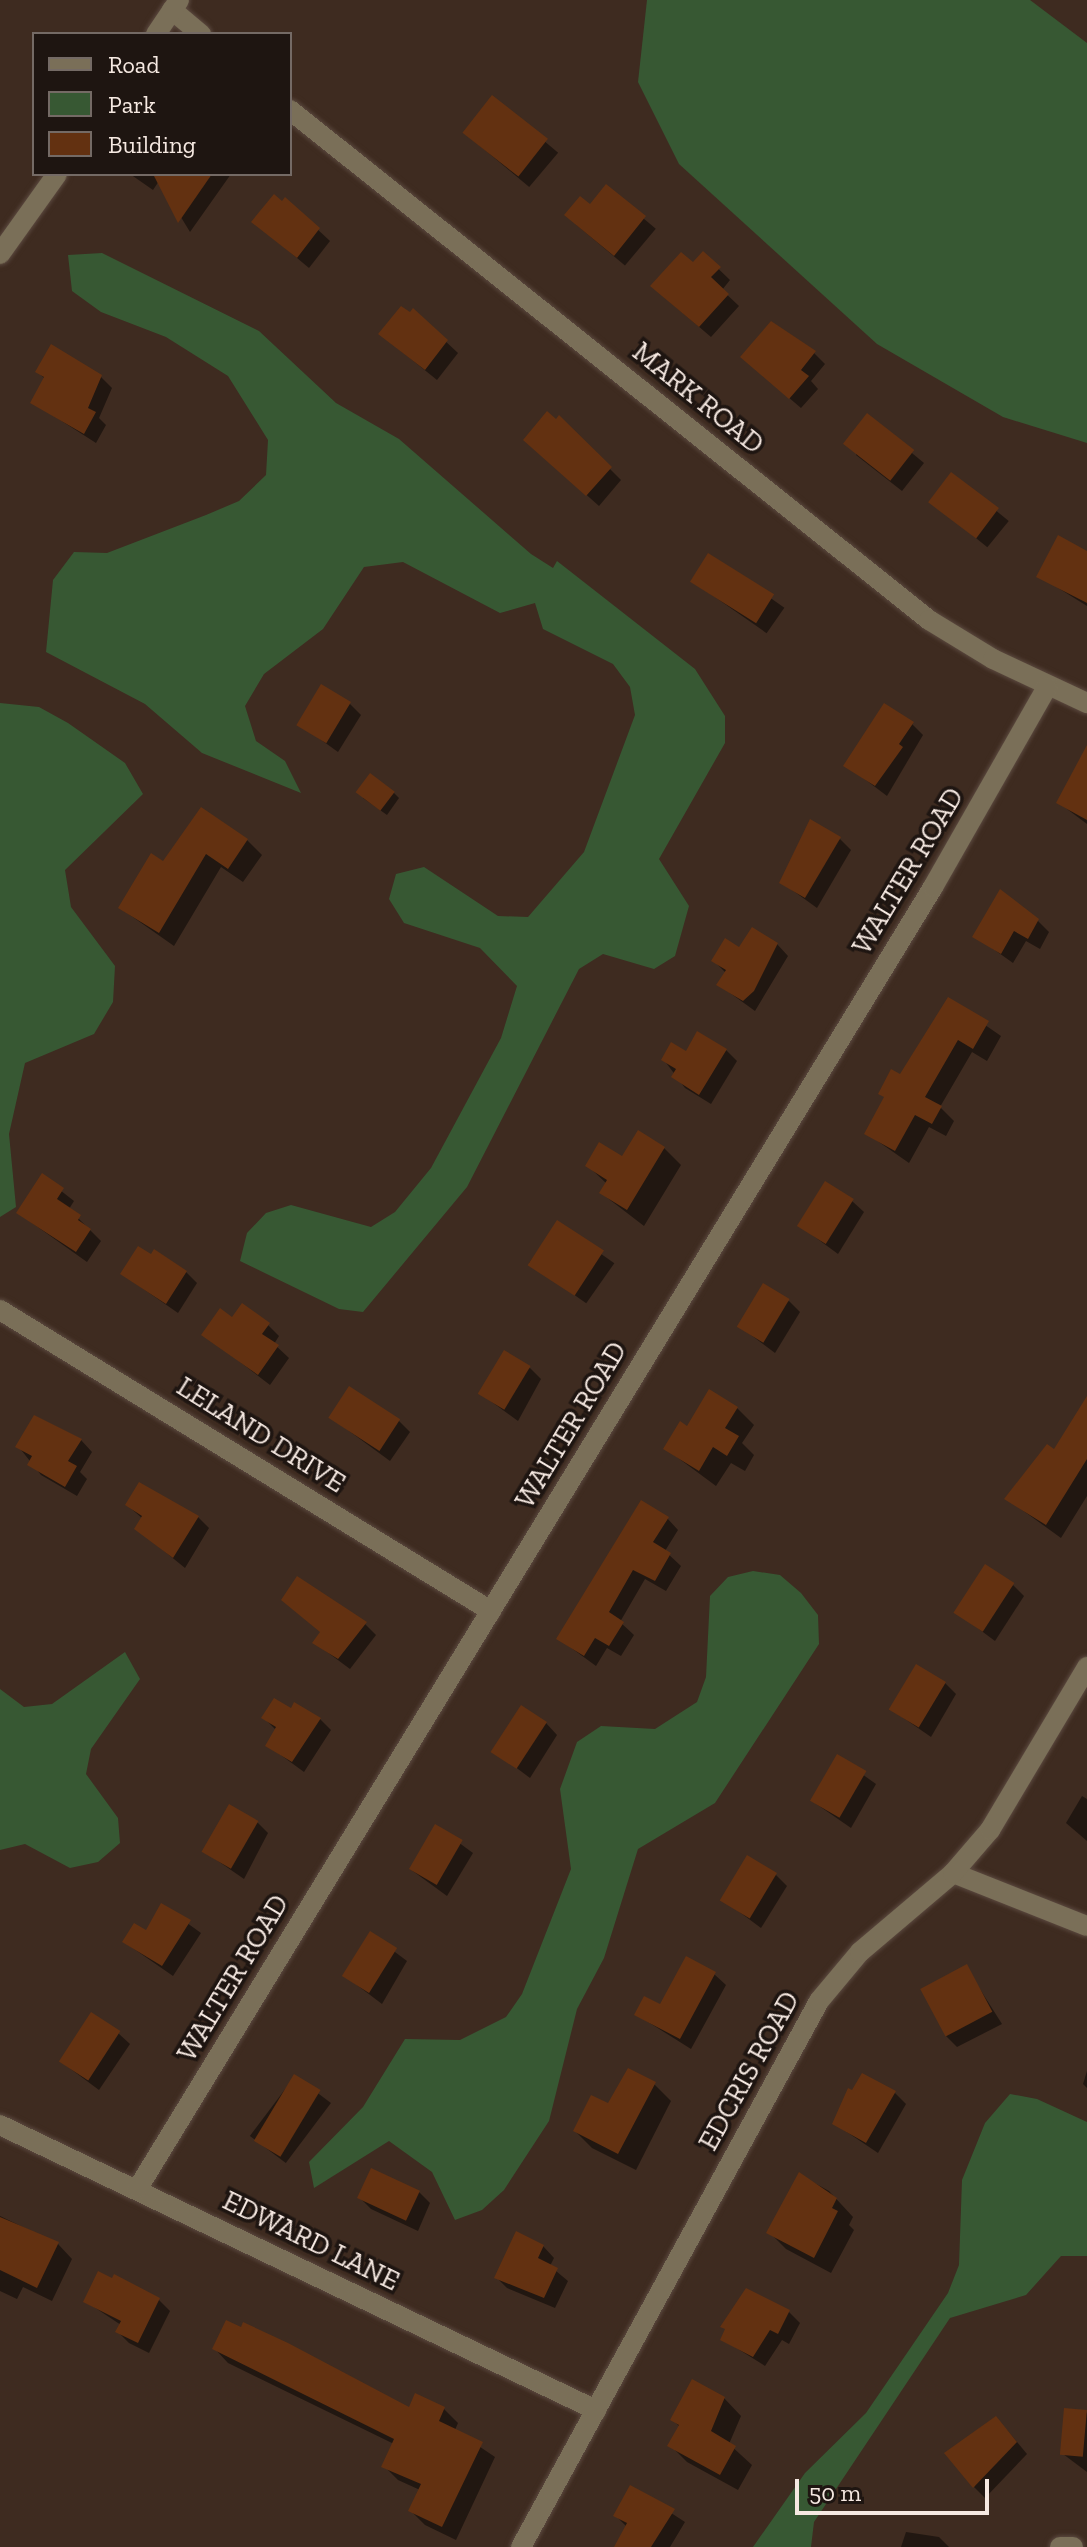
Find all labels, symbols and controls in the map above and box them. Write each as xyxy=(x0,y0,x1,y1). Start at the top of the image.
legend xyxy=(32,32,292,176)
text: Road xyxy=(108,50,160,79)
text: Park xyxy=(108,90,156,119)
text: Building xyxy=(108,130,196,159)
street label: MARK ROAD xyxy=(626,335,770,461)
street label: WALTER ROAD xyxy=(845,782,971,960)
street label: WALTER ROAD xyxy=(508,1336,634,1514)
street label: LELAND DRIVE xyxy=(171,1370,351,1500)
street label: WALTER ROAD xyxy=(170,1889,296,2067)
street label: EDCRIS ROAD xyxy=(692,1986,806,2156)
street label: EDWARD LANE xyxy=(217,2184,405,2298)
scale bar xyxy=(799,2463,993,2513)
text: 50 m xyxy=(809,2478,861,2507)

